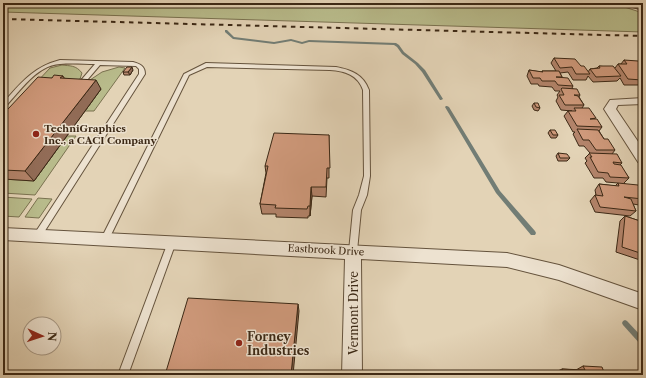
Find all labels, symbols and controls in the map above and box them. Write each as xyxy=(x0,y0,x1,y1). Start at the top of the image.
place label: TechniGraphics Inc., a CACI Company xyxy=(44,122,157,147)
marker: TechniGraphics Inc., a CACI Company xyxy=(31,129,41,139)
street label: Eastbrook Drive xyxy=(287,242,365,259)
street label: Vermont Drive xyxy=(346,271,361,356)
north arrow xyxy=(22,316,62,356)
place label: Forney Industries xyxy=(247,329,310,358)
text: N xyxy=(45,331,59,342)
marker: Forney Industries xyxy=(234,338,244,348)

